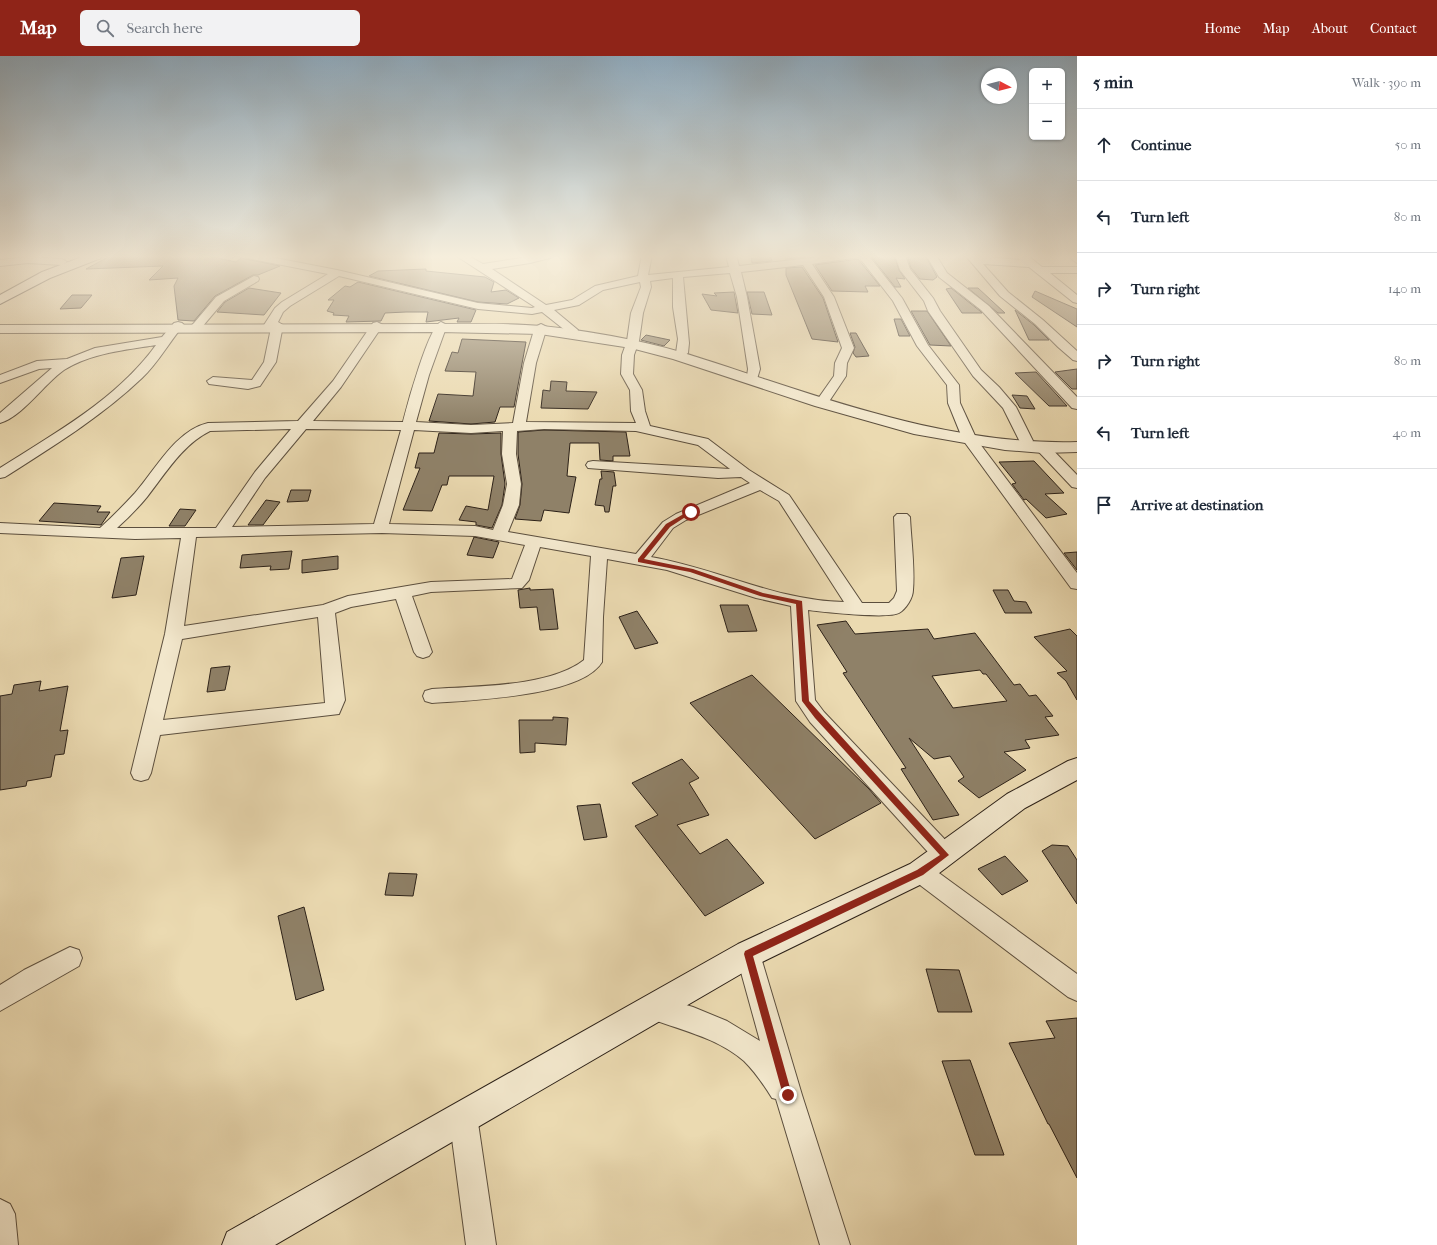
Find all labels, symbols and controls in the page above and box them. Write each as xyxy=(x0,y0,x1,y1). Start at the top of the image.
search box xyxy=(80,10,360,46)
text: Map xyxy=(20,17,56,39)
icon: search xyxy=(94,17,116,39)
text: Search here xyxy=(126,19,203,37)
text: Home xyxy=(1204,20,1241,37)
text: Map xyxy=(1263,20,1290,37)
text: About xyxy=(1312,20,1348,37)
text: Contact xyxy=(1370,20,1417,37)
north arrow xyxy=(981,68,1017,104)
map controls xyxy=(1029,68,1065,140)
button: + xyxy=(1029,68,1065,104)
text: 5 min xyxy=(1093,72,1133,92)
text: Walk · 390 m xyxy=(1352,75,1421,90)
button: − xyxy=(1029,104,1065,140)
icon: ahead xyxy=(1093,134,1115,156)
text: Continue xyxy=(1131,136,1191,154)
text: 50 m xyxy=(1395,137,1421,152)
icon: left xyxy=(1093,206,1115,228)
text: Turn left xyxy=(1131,208,1189,226)
text: 80 m xyxy=(1394,209,1421,224)
icon: right xyxy=(1093,278,1115,300)
text: Turn right xyxy=(1131,280,1200,298)
text: 140 m xyxy=(1388,281,1421,296)
icon: right xyxy=(1093,350,1115,372)
text: Turn right xyxy=(1131,352,1200,370)
text: 80 m xyxy=(1394,353,1421,368)
icon: left xyxy=(1093,422,1115,444)
text: Turn left xyxy=(1131,424,1189,442)
text: 40 m xyxy=(1393,425,1421,440)
icon: arrive xyxy=(1093,494,1115,516)
text: Arrive at destination xyxy=(1131,496,1263,514)
route start xyxy=(682,503,700,521)
route end xyxy=(779,1086,797,1104)

